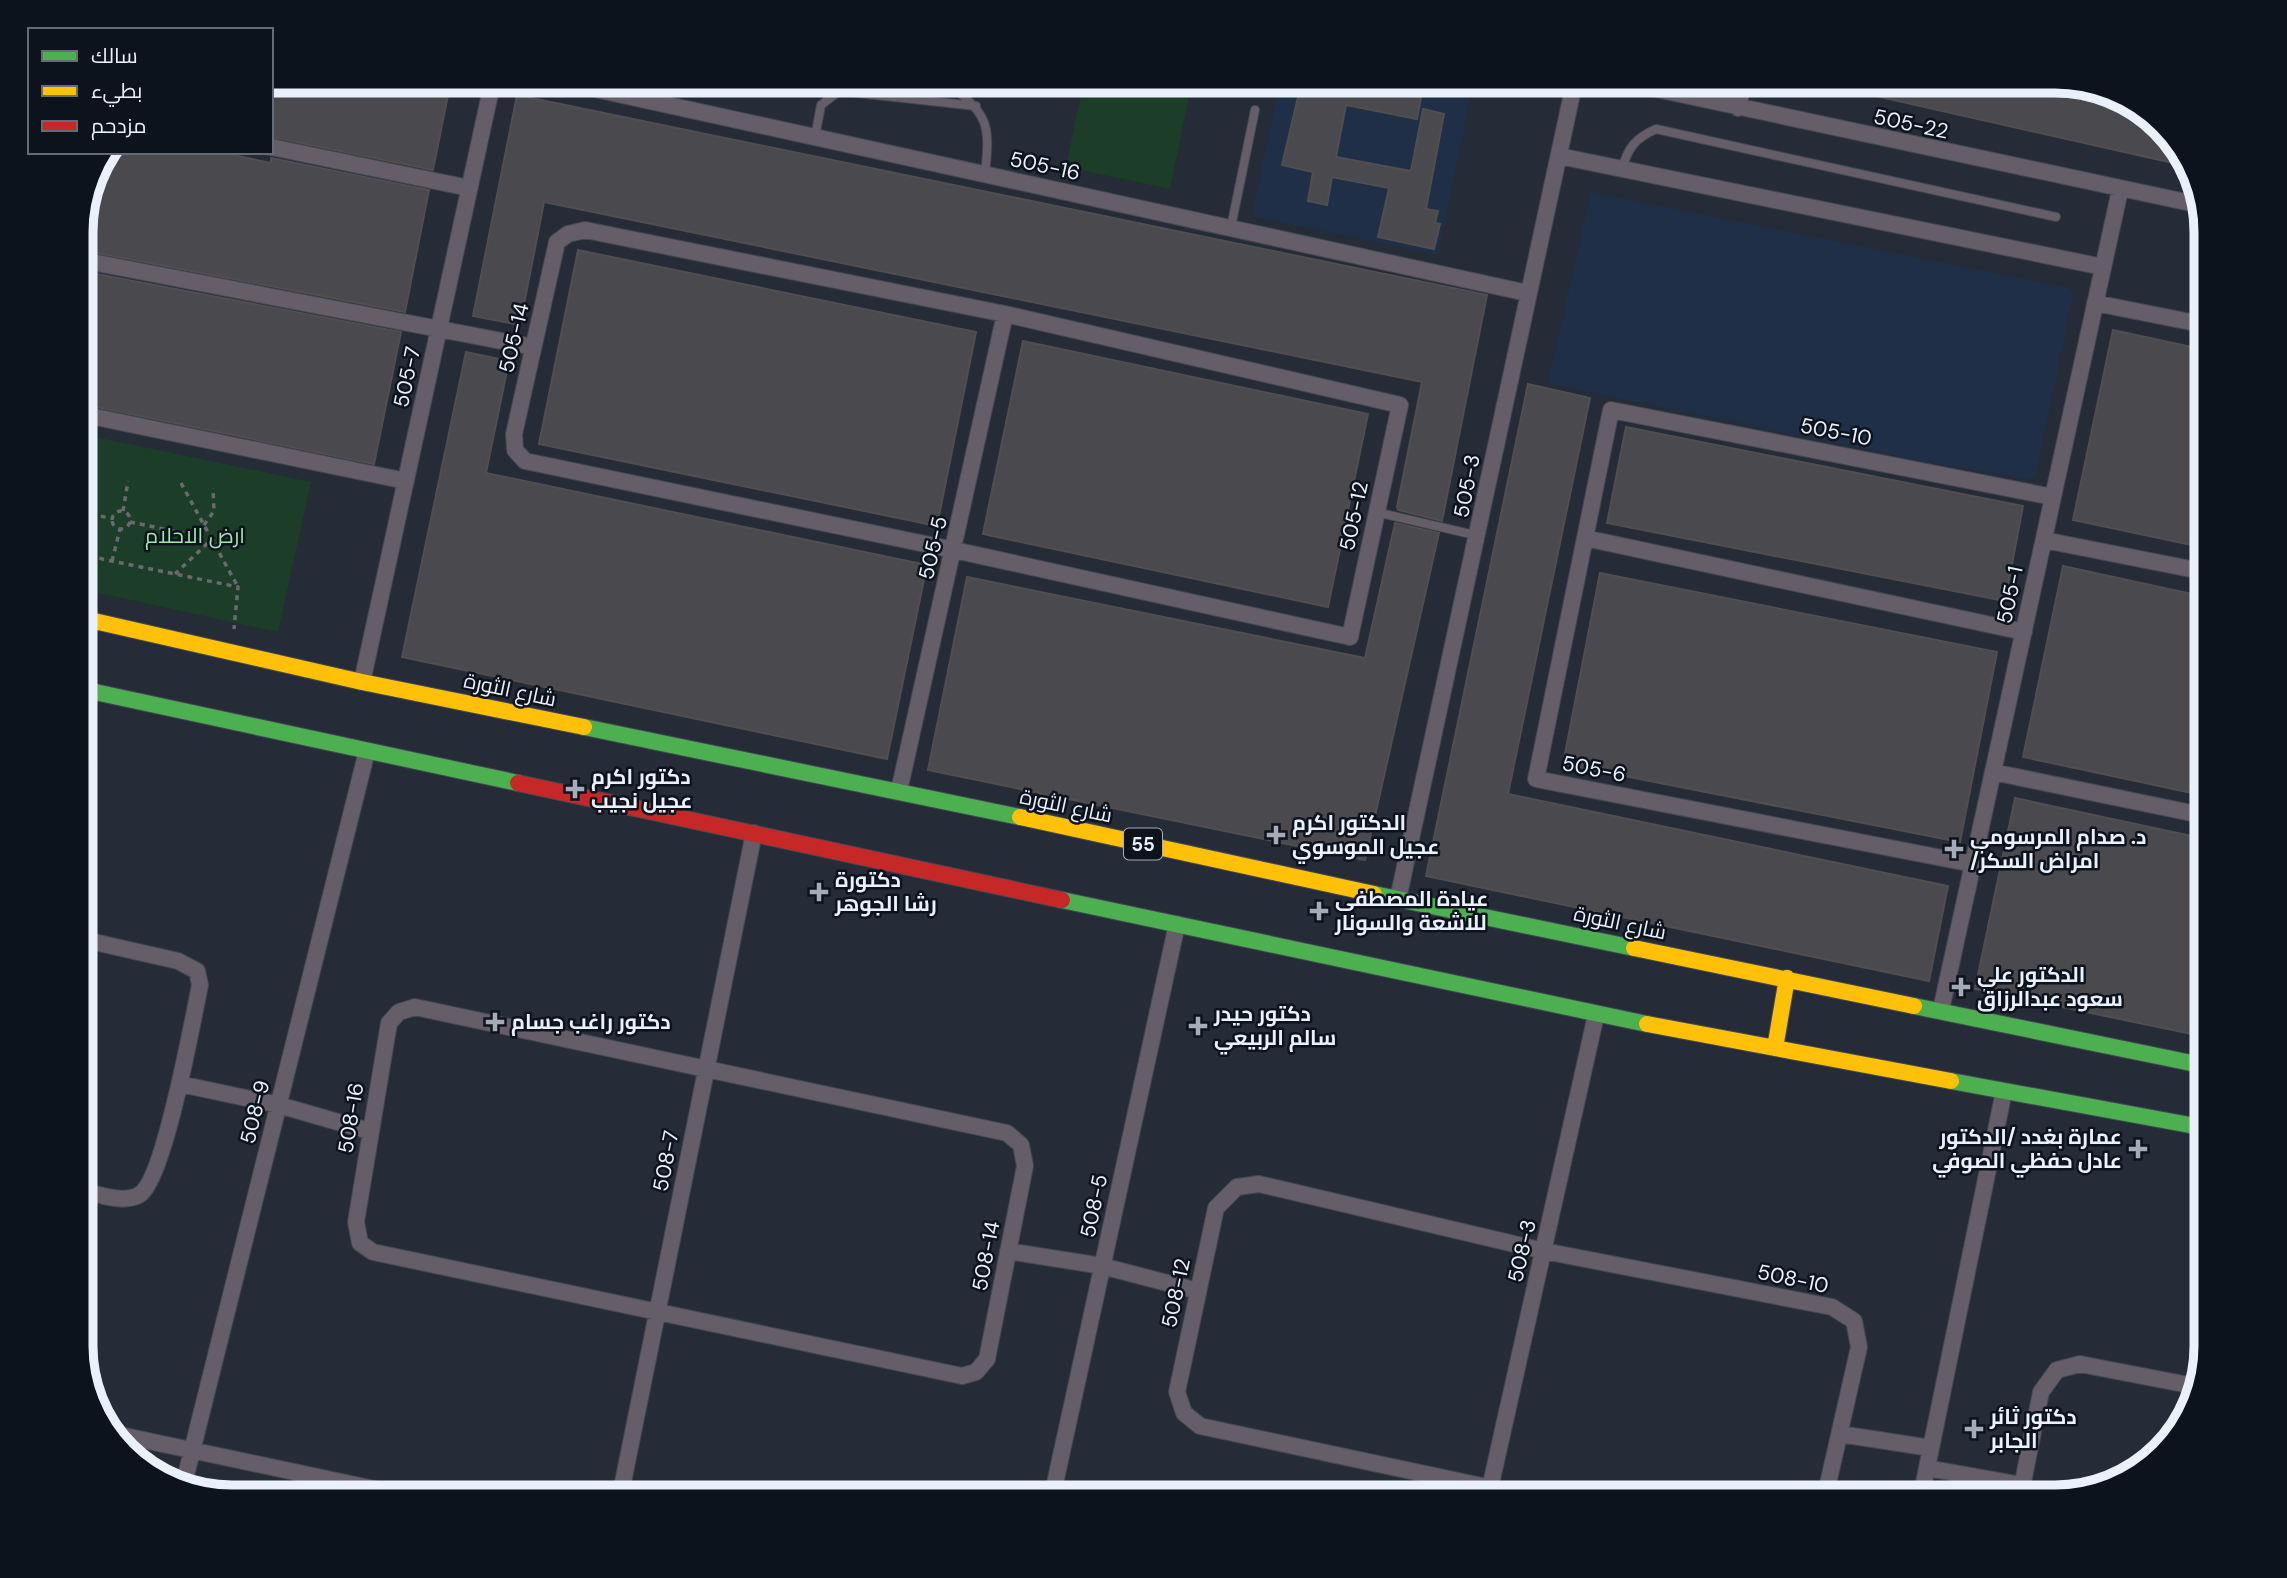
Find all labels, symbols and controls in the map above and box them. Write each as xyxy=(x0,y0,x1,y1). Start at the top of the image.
legend xyxy=(28,28,273,154)
text: سالك xyxy=(91,42,138,70)
text: بطيء xyxy=(91,77,142,107)
street label: 505-22 xyxy=(1871,102,1951,146)
text: مزدحم xyxy=(91,112,146,140)
street label: 505-16 xyxy=(1007,145,1083,187)
street label: 505-14 xyxy=(492,300,536,376)
street label: 505-7 xyxy=(387,344,427,410)
street label: 505-10 xyxy=(1798,411,1874,453)
street label: 505-3 xyxy=(1447,452,1487,520)
street label: 505-12 xyxy=(1333,479,1375,553)
street label: 505-5 xyxy=(912,514,954,582)
park label: ارض الاحلام xyxy=(145,522,245,550)
street label: 505-1 xyxy=(1990,564,2030,626)
street label: شارع الثورة xyxy=(461,667,559,713)
street label: 505-6 xyxy=(1560,749,1628,789)
place label: دكتور اكرم عجيل نجيب xyxy=(591,763,692,815)
marker: دكتور اكرم عجيل نجيب xyxy=(565,779,585,799)
street label: شارع الثورة xyxy=(1017,783,1115,829)
place label: الدكتور اكرم عجيل الموسوي xyxy=(1292,809,1439,864)
place label: د. صدام المرسومي /امراض السكر xyxy=(1970,823,2146,875)
marker: الدكتور اكرم عجيل الموسوي xyxy=(1266,825,1286,845)
road number: 55 xyxy=(1124,828,1162,860)
marker: د. صدام المرسومي /امراض السكر xyxy=(1944,839,1964,859)
place label: دكتورة رشا الجوهر xyxy=(834,866,937,918)
marker: دكتورة رشا الجوهر xyxy=(809,882,829,902)
place label: عيادة المصطفى للاشعة والسونار xyxy=(1334,885,1488,937)
street label: شارع الثورة xyxy=(1571,900,1669,946)
marker: عيادة المصطفى للاشعة والسونار xyxy=(1309,901,1329,921)
place label: الدكتور علي سعود عبدالرزاق xyxy=(1977,961,2123,1013)
marker: الدكتور علي سعود عبدالرزاق xyxy=(1951,977,1971,997)
place label: دكتور حيدر سالم الربيعي xyxy=(1213,1000,1336,1055)
place label: دكتور راغب جسام xyxy=(511,1008,671,1036)
marker: دكتور راغب جسام xyxy=(485,1012,505,1032)
marker: دكتور حيدر سالم الربيعي xyxy=(1188,1016,1208,1036)
street label: 508-9 xyxy=(234,1077,276,1147)
street label: 508-16 xyxy=(332,1081,370,1155)
place label: عمارة بغدد /الدكتور عادل حفظي الصوفي xyxy=(1932,1123,2122,1178)
street label: 508-7 xyxy=(646,1128,686,1194)
marker: عمارة بغدد /الدكتور عادل حفظي الصوفي xyxy=(2128,1139,2148,1159)
street label: 508-5 xyxy=(1074,1172,1114,1240)
street label: 508-3 xyxy=(1501,1217,1543,1285)
street label: 508-14 xyxy=(966,1218,1007,1293)
street label: 508-12 xyxy=(1155,1256,1197,1330)
street label: 508-10 xyxy=(1755,1258,1831,1300)
place label: دكتور ثائر الجابر xyxy=(1989,1403,2077,1455)
marker: دكتور ثائر الجابر xyxy=(1964,1419,1984,1439)

